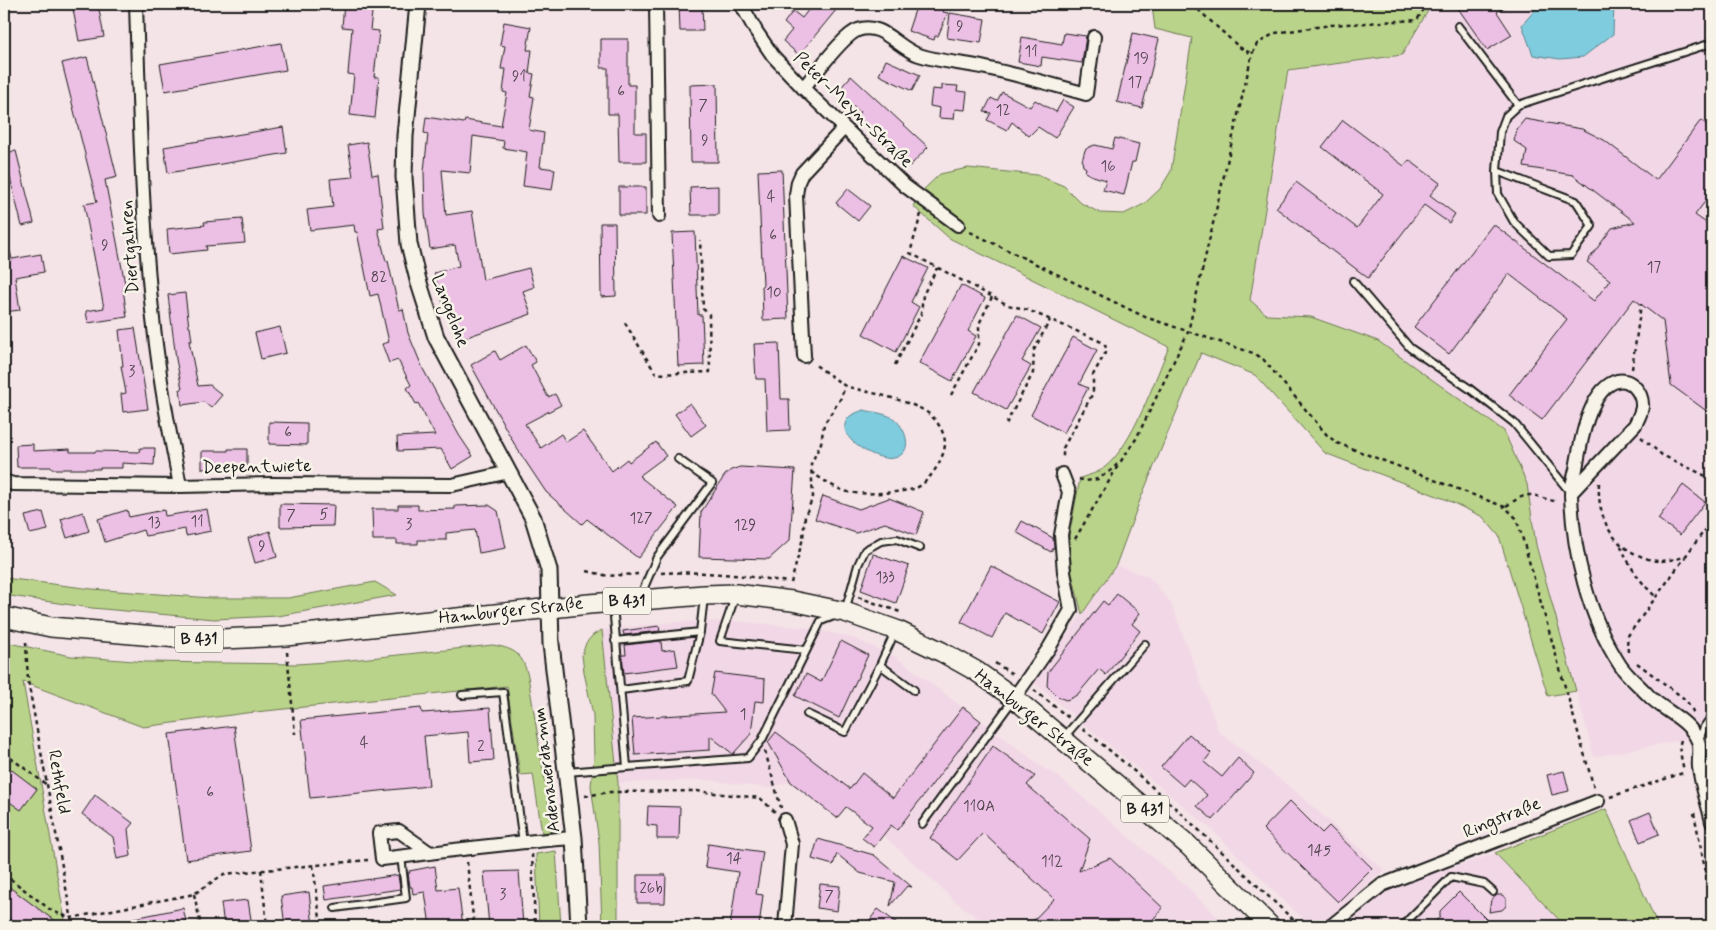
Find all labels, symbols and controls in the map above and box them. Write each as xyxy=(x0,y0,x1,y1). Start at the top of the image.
house number: 9 xyxy=(956,17,964,37)
house number: 11 xyxy=(1024,42,1038,62)
street label: Peter-Meyn-Straße xyxy=(788,46,918,174)
house number: 19 xyxy=(1133,49,1149,69)
house number: 91 xyxy=(512,67,526,87)
house number: 17 xyxy=(1128,73,1143,93)
house number: 6 xyxy=(617,82,625,102)
house number: 7 xyxy=(698,96,708,116)
house number: 12 xyxy=(996,101,1010,121)
house number: 9 xyxy=(701,131,709,151)
house number: 16 xyxy=(1100,157,1116,177)
house number: 4 xyxy=(767,187,776,207)
street label: Diertgahren xyxy=(115,199,145,295)
house number: 6 xyxy=(769,226,777,246)
house number: 9 xyxy=(101,236,109,256)
house number: 17 xyxy=(1647,258,1662,278)
house number: 82 xyxy=(371,268,387,288)
street label: Langelohe xyxy=(424,271,475,352)
house number: 10 xyxy=(766,283,782,303)
house number: 3 xyxy=(129,362,136,382)
house number: 6 xyxy=(284,423,292,443)
street label: Deepentwiete xyxy=(202,454,312,480)
house number: 5 xyxy=(319,505,329,525)
house number: 7 xyxy=(286,506,296,526)
house number: 127 xyxy=(630,509,653,529)
house number: 11 xyxy=(190,512,204,532)
house number: 13 xyxy=(147,513,161,533)
house number: 3 xyxy=(406,515,413,535)
house number: 129 xyxy=(734,516,756,536)
house number: 9 xyxy=(258,537,266,557)
house number: 133 xyxy=(875,568,895,588)
road number: B 431 xyxy=(603,588,651,614)
street label: Hamburger Straße xyxy=(437,591,585,633)
road number: B 431 xyxy=(175,626,223,652)
street label: Hamburger Straße xyxy=(968,664,1099,774)
house number: 1 xyxy=(740,705,746,725)
street label: Adenauerdamm xyxy=(527,706,567,834)
house number: 4 xyxy=(360,733,369,753)
house number: 2 xyxy=(477,737,485,757)
street label: Rethfeld xyxy=(42,748,76,816)
house number: 6 xyxy=(206,783,214,803)
street label: Ringstraße xyxy=(1460,792,1545,845)
road number: B 431 xyxy=(1121,796,1169,822)
house number: 110A xyxy=(963,797,995,817)
house number: 145 xyxy=(1307,841,1331,861)
house number: 14 xyxy=(726,849,742,869)
house number: 112 xyxy=(1041,852,1063,872)
house number: 26b xyxy=(639,879,663,899)
house number: 3 xyxy=(500,885,507,905)
house number: 7 xyxy=(824,887,834,907)

